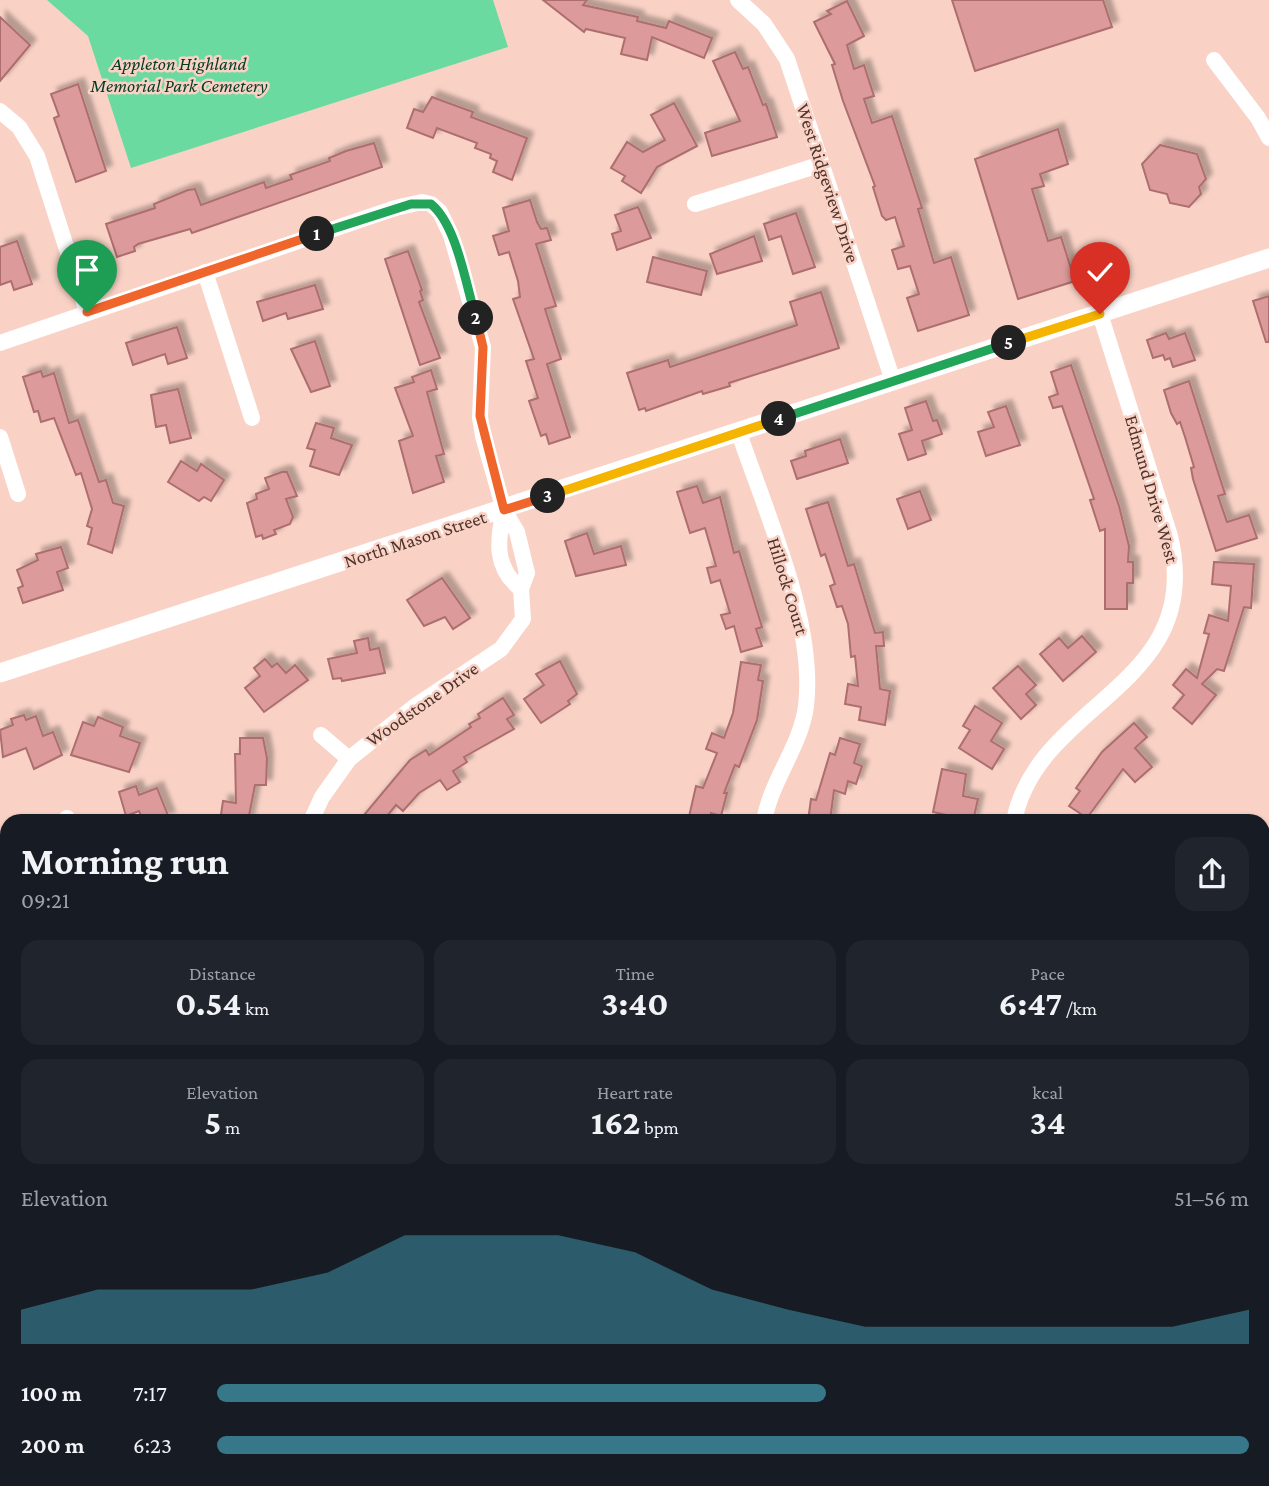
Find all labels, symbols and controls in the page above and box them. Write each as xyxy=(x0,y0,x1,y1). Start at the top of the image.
park label: Appleton Highland Memorial Park Cemetery xyxy=(89,53,268,96)
street label: West Ridgeview Drive xyxy=(792,101,864,265)
pin: 1 xyxy=(300,216,334,252)
text: 1 xyxy=(313,223,320,244)
pin xyxy=(57,240,117,312)
pin xyxy=(1070,242,1130,314)
icon: arrive xyxy=(68,251,106,289)
icon: check xyxy=(1081,253,1119,291)
pin: 2 xyxy=(458,300,494,336)
text: 2 xyxy=(471,307,480,328)
pin: 5 xyxy=(992,326,1026,360)
text: 5 xyxy=(1004,332,1013,353)
pin: 4 xyxy=(762,402,796,436)
text: 4 xyxy=(773,408,784,429)
street label: Edmund Drive West xyxy=(1121,413,1183,566)
pin: 3 xyxy=(530,478,566,514)
text: 3 xyxy=(543,485,552,506)
street label: North Mason Street xyxy=(341,506,489,572)
street label: Hillock Court xyxy=(763,535,813,638)
street label: Woodstone Drive xyxy=(362,658,482,750)
button: share xyxy=(1175,837,1249,911)
text: Morning run xyxy=(21,840,229,882)
text: 09:21 xyxy=(21,887,70,913)
text: Distance xyxy=(189,963,256,984)
text: Time xyxy=(616,963,654,984)
text: Pace xyxy=(1031,963,1065,984)
text: 0.54 xyxy=(175,984,241,1023)
text: 3:40 xyxy=(602,984,668,1023)
text: 6:47 xyxy=(998,984,1062,1023)
text: km xyxy=(241,998,269,1019)
text: /km xyxy=(1062,998,1097,1019)
text: Elevation xyxy=(186,1082,258,1103)
text: Heart rate xyxy=(597,1082,673,1103)
text: kcal xyxy=(1032,1082,1063,1103)
text: 5 xyxy=(204,1103,221,1142)
text: 162 xyxy=(591,1103,640,1142)
text: 34 xyxy=(1030,1103,1066,1142)
text: m xyxy=(221,1117,240,1138)
text: bpm xyxy=(640,1117,679,1138)
text: Elevation xyxy=(21,1185,108,1211)
text: 51–56 m xyxy=(1174,1185,1249,1211)
text: 100 m xyxy=(21,1380,81,1406)
text: 7:17 xyxy=(133,1380,167,1406)
text: 200 m xyxy=(21,1432,85,1458)
text: 6:23 xyxy=(133,1432,172,1458)

